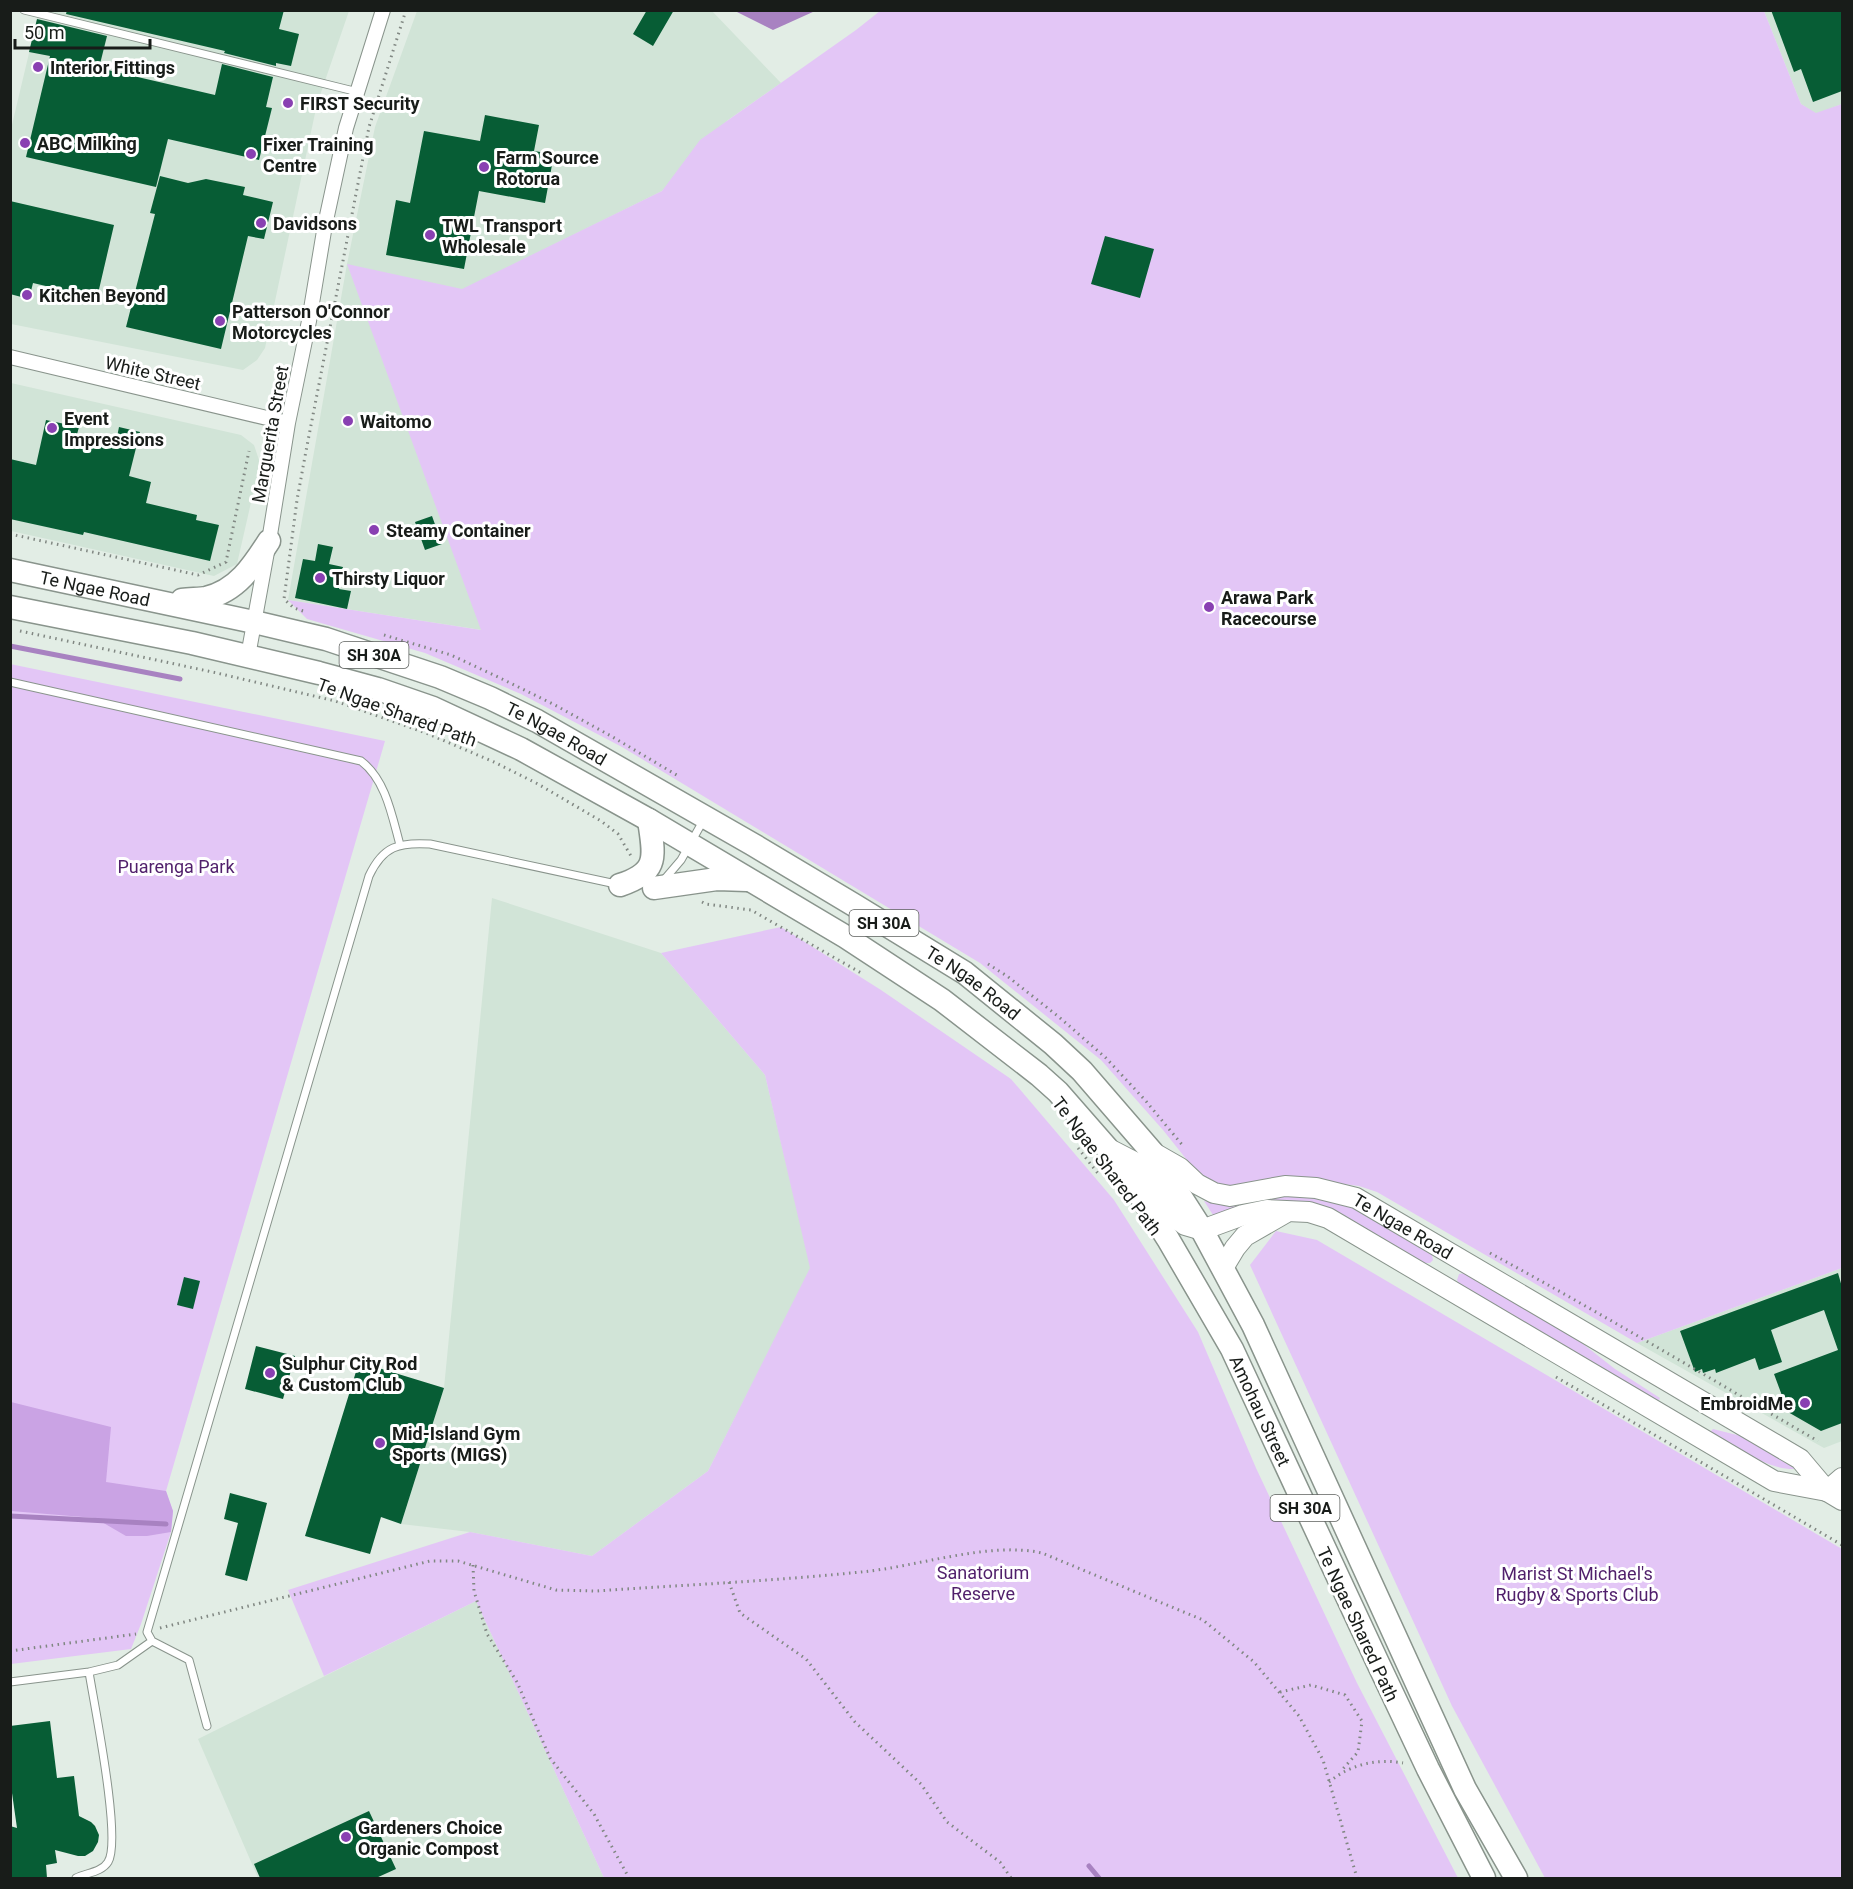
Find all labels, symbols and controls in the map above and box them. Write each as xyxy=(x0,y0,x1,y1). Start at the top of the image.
scale bar xyxy=(15,12,150,50)
text: 50 m xyxy=(24,22,64,43)
place label: Interior Fittings xyxy=(50,57,175,78)
marker: Interior Fittings xyxy=(31,60,45,74)
place label: FIRST Security xyxy=(300,93,421,114)
marker: FIRST Security xyxy=(281,96,295,110)
place label: ABC Milking xyxy=(37,133,137,154)
place label: Fixer Training Centre xyxy=(263,134,373,176)
marker: ABC Milking xyxy=(18,136,32,150)
marker: Fixer Training Centre xyxy=(244,147,258,161)
place label: Farm Source Rotorua xyxy=(496,147,599,189)
marker: Farm Source Rotorua xyxy=(477,160,491,174)
place label: Davidsons xyxy=(273,213,357,234)
place label: TWL Transport Wholesale xyxy=(442,215,562,257)
marker: Davidsons xyxy=(254,216,268,230)
marker: TWL Transport Wholesale xyxy=(423,228,437,242)
place label: Kitchen Beyond xyxy=(39,285,165,306)
marker: Kitchen Beyond xyxy=(20,288,34,302)
place label: Patterson O'Connor Motorcycles xyxy=(232,301,390,343)
marker: Patterson O'Connor Motorcycles xyxy=(213,314,227,328)
street label: White Street xyxy=(103,352,203,394)
street label: Marguerita Street xyxy=(248,364,292,504)
place label: Event Impressions xyxy=(64,408,164,450)
place label: Waitomo xyxy=(360,411,432,432)
marker: Waitomo xyxy=(341,414,355,428)
marker: Event Impressions xyxy=(45,421,59,435)
place label: Steamy Container xyxy=(386,520,531,541)
marker: Steamy Container xyxy=(367,523,381,537)
street label: Te Ngae Road xyxy=(38,566,152,610)
place label: Thirsty Liquor xyxy=(332,568,445,589)
marker: Thirsty Liquor xyxy=(313,571,327,585)
place label: Arawa Park Racecourse xyxy=(1221,587,1317,629)
marker: Arawa Park Racecourse xyxy=(1202,600,1216,614)
road number: SH 30A xyxy=(340,642,409,668)
street label: Te Ngae Shared Path xyxy=(314,673,480,751)
street label: Te Ngae Road xyxy=(503,697,611,769)
park label: Puarenga Park xyxy=(117,856,235,877)
road number: SH 30A xyxy=(850,910,918,936)
street label: Te Ngae Road xyxy=(922,941,1025,1024)
street label: Te Ngae Shared Path xyxy=(1048,1093,1166,1239)
street label: Te Ngae Road xyxy=(1350,1188,1457,1263)
street label: Amohau Street xyxy=(1226,1352,1295,1469)
place label: Sulphur City Rod & Custom Club xyxy=(282,1353,417,1395)
marker: Sulphur City Rod & Custom Club xyxy=(263,1366,277,1380)
place label: EmbroidMe xyxy=(1700,1393,1793,1414)
marker: EmbroidMe xyxy=(1798,1396,1812,1410)
place label: Mid-Island Gym Sports (MIGS) xyxy=(392,1423,520,1466)
marker: Mid-Island Gym Sports (MIGS) xyxy=(373,1436,387,1450)
road number: SH 30A xyxy=(1270,1495,1340,1521)
street label: Te Ngae Shared Path xyxy=(1313,1543,1403,1705)
park label: Sanatorium Reserve xyxy=(937,1562,1029,1604)
park label: Marist St Michael's Rugby & Sports Club xyxy=(1495,1563,1659,1605)
place label: Gardeners Choice Organic Compost xyxy=(358,1817,502,1859)
marker: Gardeners Choice Organic Compost xyxy=(339,1830,353,1844)

